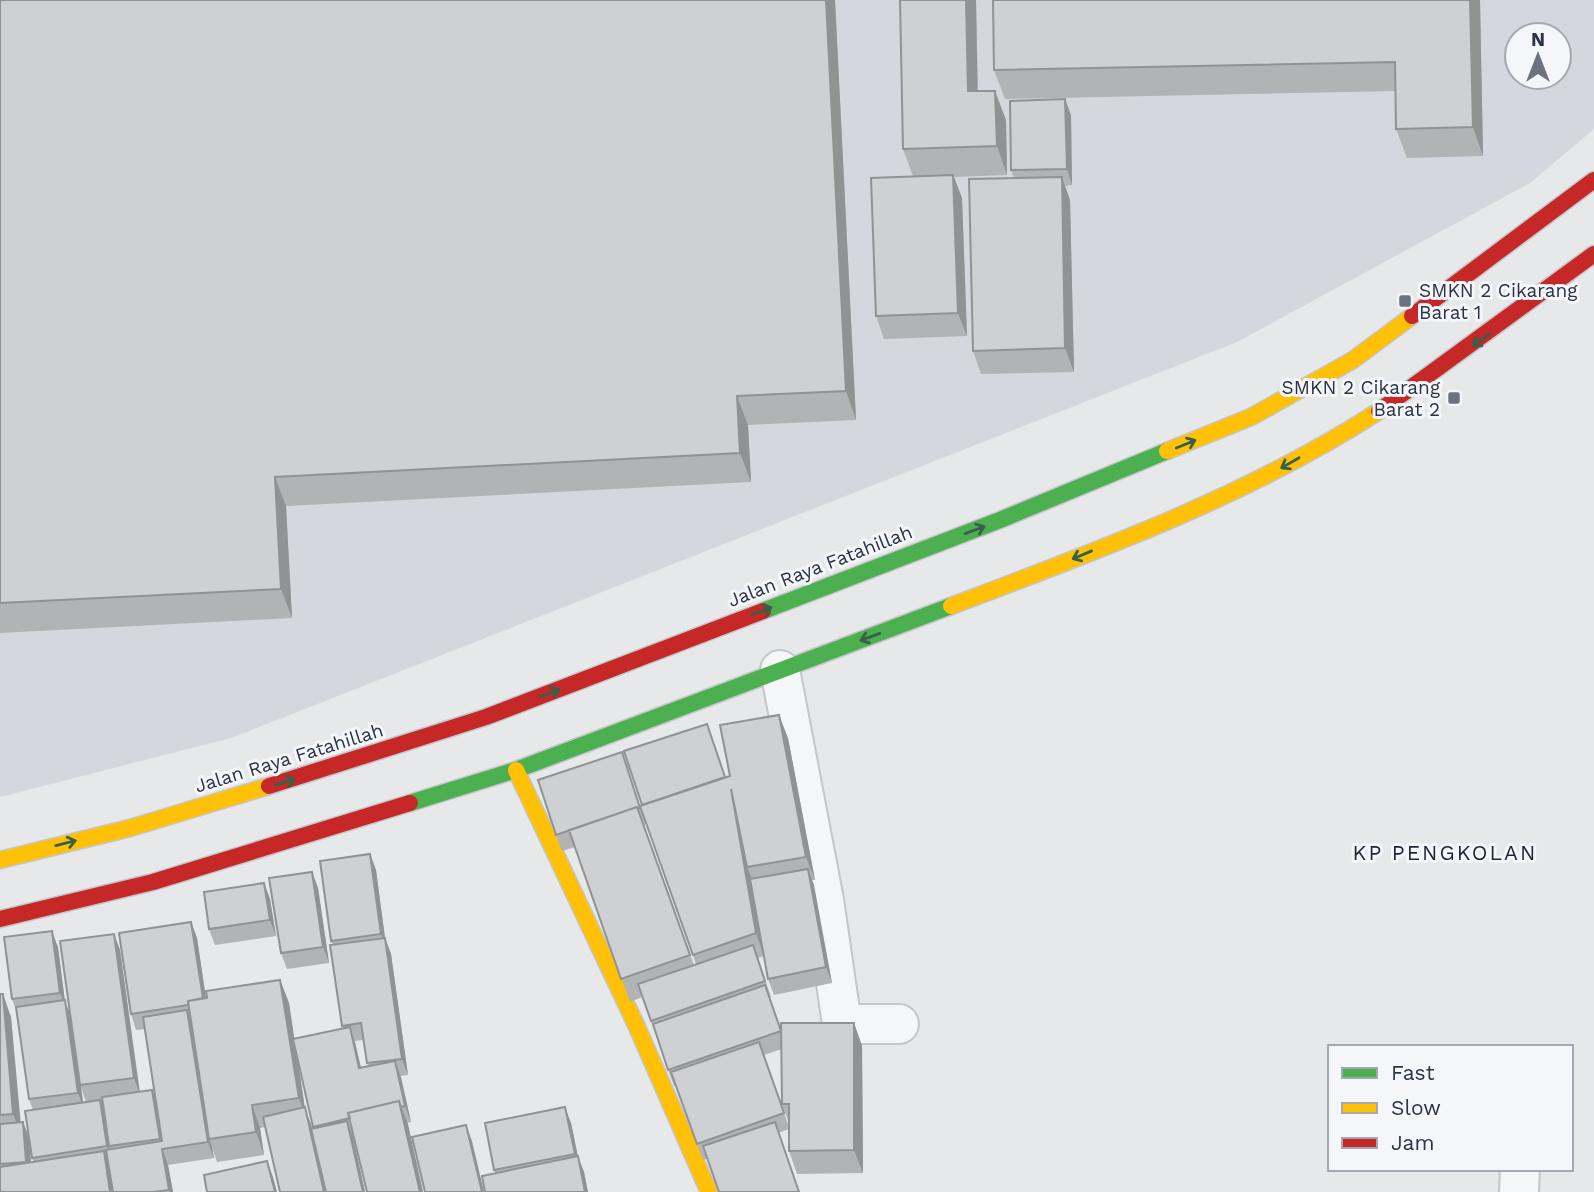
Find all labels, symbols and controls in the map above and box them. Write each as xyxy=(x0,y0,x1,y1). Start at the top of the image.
north arrow xyxy=(1503,21,1573,91)
text: N xyxy=(1531,28,1545,51)
place label: SMKN 2 Cikarang Barat 1 xyxy=(1419,279,1578,324)
marker: SMKN 2 Cikarang Barat 1 xyxy=(1397,293,1413,309)
one-way arrow xyxy=(1472,333,1491,347)
place label: SMKN 2 Cikarang Barat 2 xyxy=(1282,376,1441,421)
marker: SMKN 2 Cikarang Barat 2 xyxy=(1446,390,1462,406)
one-way arrow xyxy=(1174,436,1196,449)
one-way arrow xyxy=(1280,457,1301,470)
street label: Jalan Raya Fatahillah xyxy=(724,520,916,612)
one-way arrow xyxy=(964,522,985,535)
one-way arrow xyxy=(1072,549,1094,562)
one-way arrow xyxy=(751,603,773,616)
one-way arrow xyxy=(860,632,882,644)
one-way arrow xyxy=(539,685,561,698)
street label: Jalan Raya Fatahillah xyxy=(192,718,386,798)
one-way arrow xyxy=(274,774,296,787)
one-way arrow xyxy=(54,836,77,849)
district label: KP PENGKOLAN xyxy=(1353,840,1537,865)
legend xyxy=(1328,1045,1573,1171)
text: Fast xyxy=(1391,1060,1435,1085)
text: Slow xyxy=(1391,1095,1441,1120)
text: Jam xyxy=(1391,1130,1434,1155)

